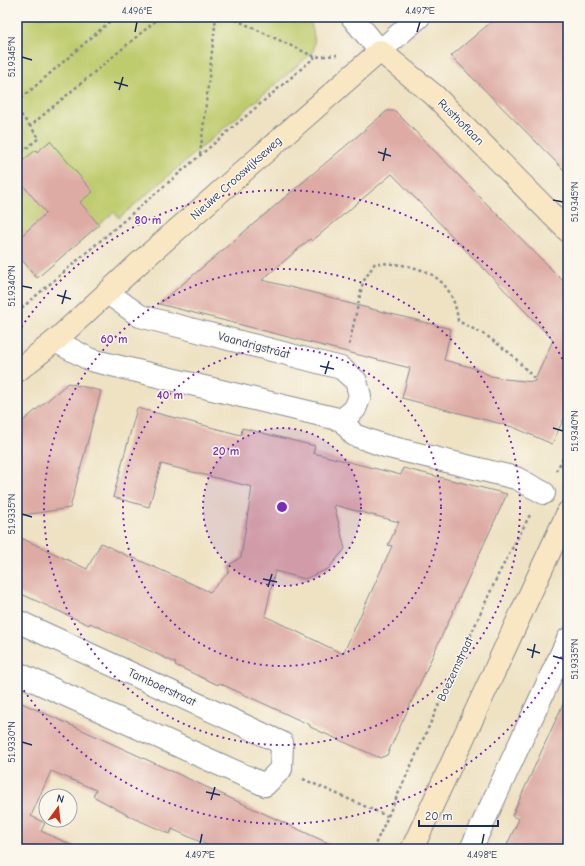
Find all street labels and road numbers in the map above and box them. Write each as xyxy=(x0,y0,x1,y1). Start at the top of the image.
street label: Rusthoflaan xyxy=(435,96,487,148)
street label: Nieuwe Crooswijkseweg xyxy=(187,133,285,223)
street label: Vaandrigstraat xyxy=(217,329,292,361)
street label: Boezemstraat xyxy=(434,634,476,703)
street label: Tamboerstraat xyxy=(126,665,199,709)

